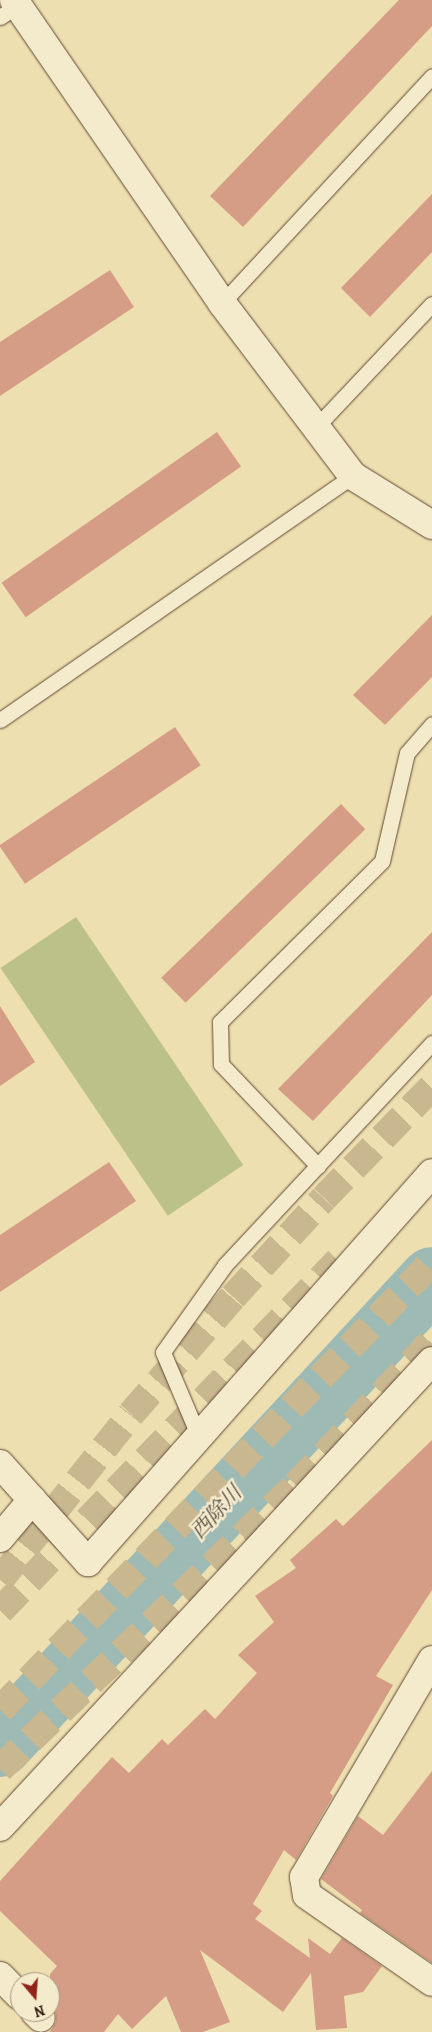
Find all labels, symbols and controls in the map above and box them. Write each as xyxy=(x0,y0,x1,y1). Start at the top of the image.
water label: 西除川 xyxy=(185,1480,247,1544)
north arrow xyxy=(10,1972,60,2022)
text: N xyxy=(32,2000,47,2021)

